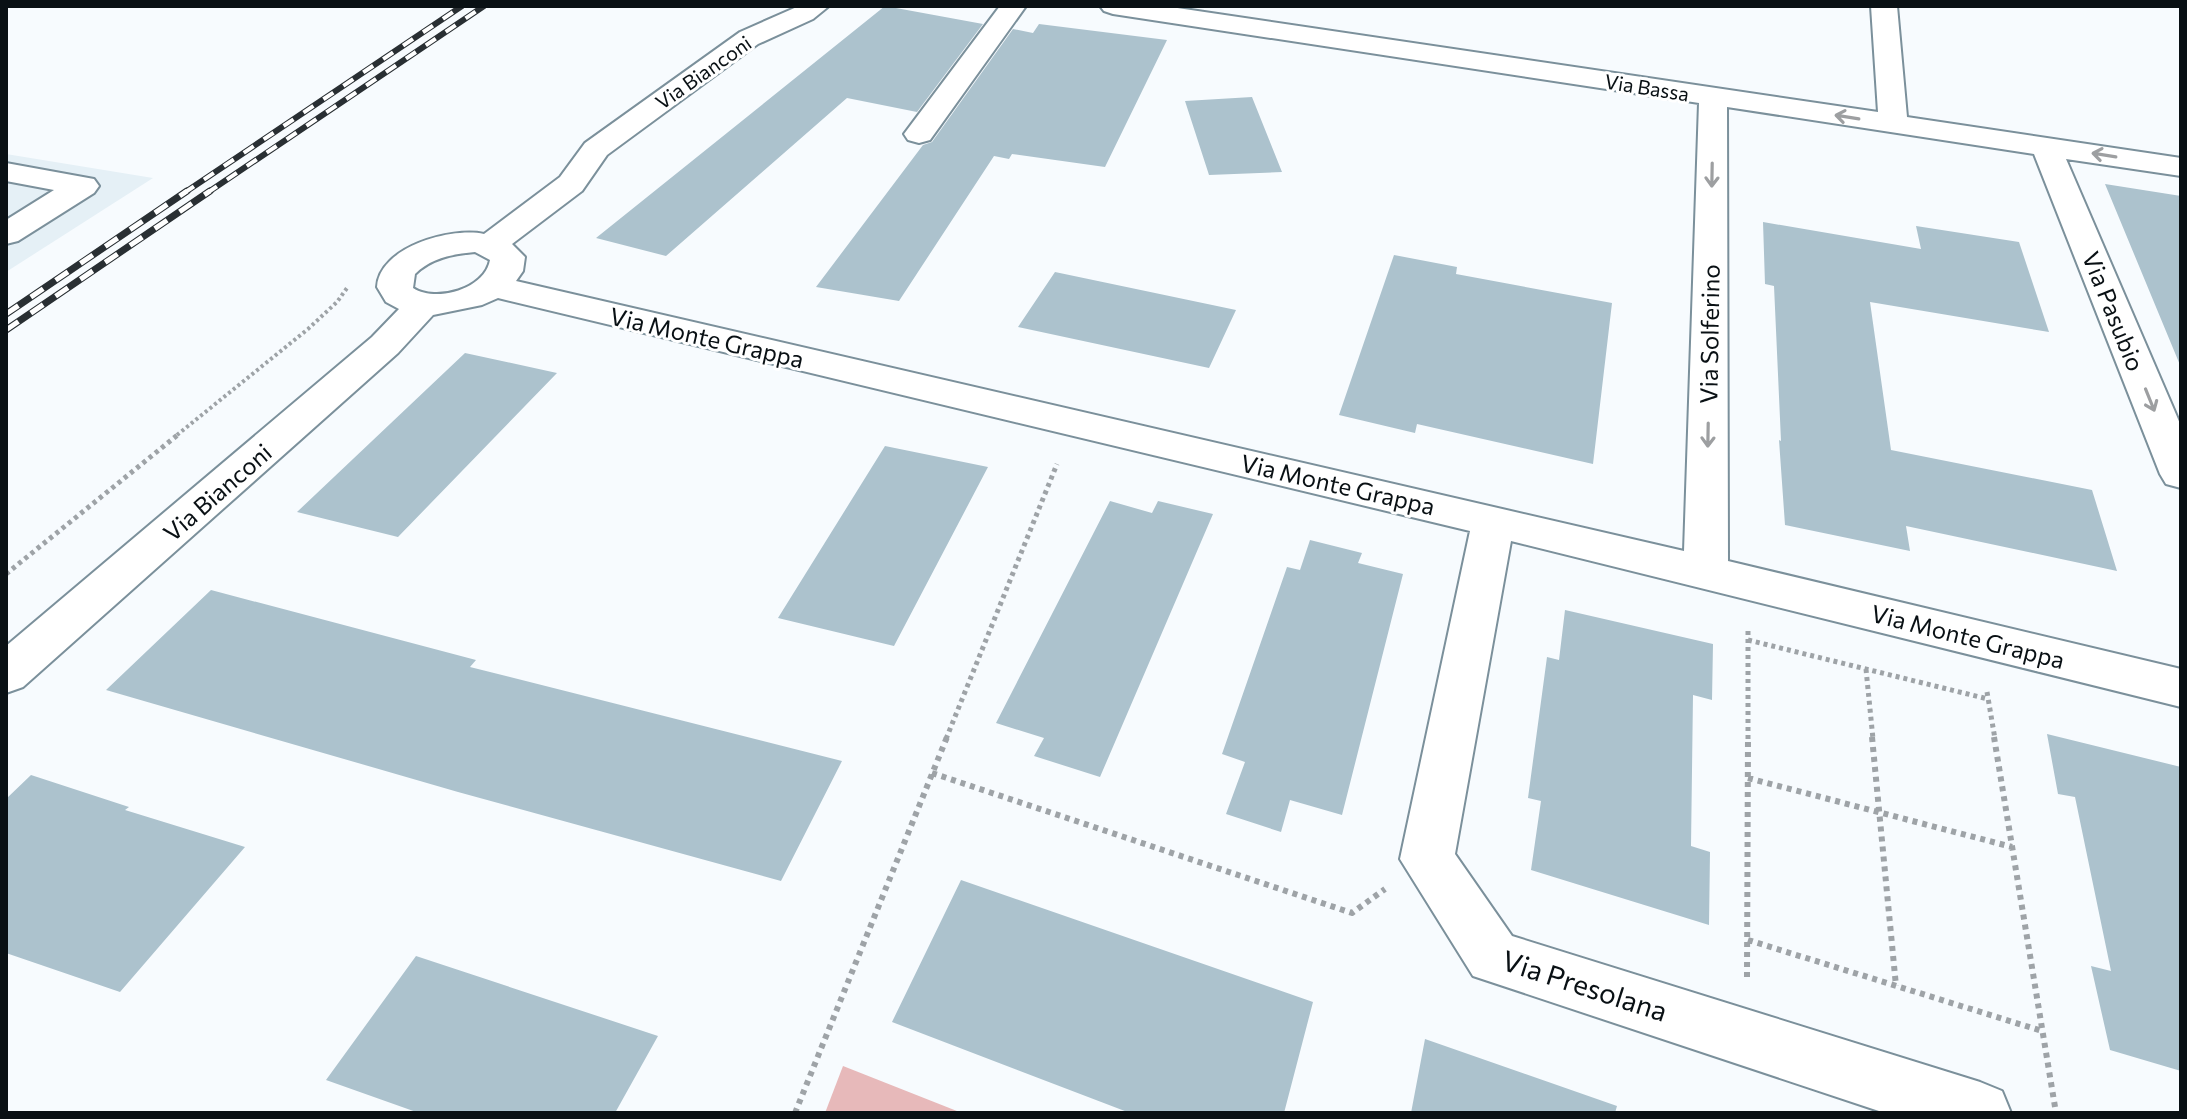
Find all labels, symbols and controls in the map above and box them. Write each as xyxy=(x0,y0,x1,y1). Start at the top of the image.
street label: Via Bianconi xyxy=(650,30,756,114)
street label: Via Bassa xyxy=(1603,68,1691,106)
one-way arrow xyxy=(1835,109,1860,124)
one-way arrow xyxy=(2092,147,2117,162)
one-way arrow xyxy=(1704,161,1719,188)
street label: Via Pasubio xyxy=(2077,247,2151,375)
street label: Via Solferino xyxy=(1693,264,1725,404)
street label: Via Monte Grappa xyxy=(607,301,807,373)
one-way arrow xyxy=(2144,387,2159,412)
one-way arrow xyxy=(1700,421,1715,448)
street label: Via Bianconi xyxy=(157,437,277,547)
street label: Via Monte Grappa xyxy=(1238,448,1438,520)
street label: Via Monte Grappa xyxy=(1868,598,2068,674)
street label: Via Presolana xyxy=(1498,942,1672,1028)

